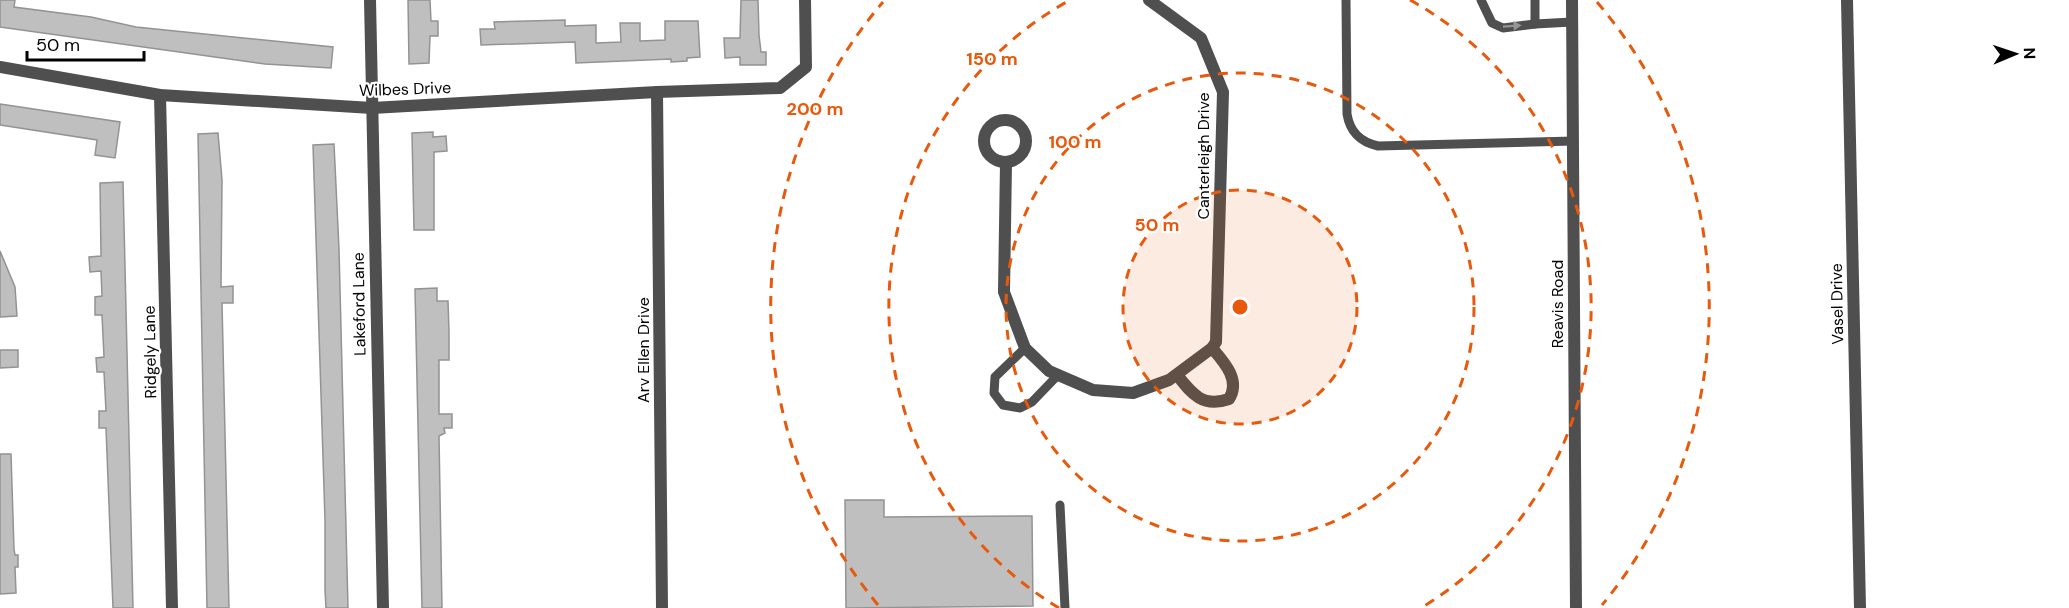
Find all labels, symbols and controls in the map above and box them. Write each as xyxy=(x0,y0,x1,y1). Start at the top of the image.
one-way arrow xyxy=(1503,22,1522,31)
scale bar xyxy=(27,24,144,62)
north arrow xyxy=(1985,24,2045,84)
text: 50 m xyxy=(36,33,80,57)
text: 150 m xyxy=(966,47,1018,71)
text: N xyxy=(2019,47,2040,60)
street label: Wilbes Drive xyxy=(359,77,451,101)
street label: Canterleigh Drive xyxy=(1193,92,1214,220)
text: 200 m xyxy=(787,97,843,121)
text: 100 m xyxy=(1048,130,1102,154)
text: 50 m xyxy=(1134,213,1180,237)
street label: Lakeford Lane xyxy=(348,252,370,356)
street label: Reavis Road xyxy=(1547,260,1568,348)
street label: Vasel Drive xyxy=(1826,263,1848,345)
street label: Arv Ellen Drive xyxy=(633,297,654,403)
centre of rings xyxy=(1230,297,1250,317)
street label: Ridgely Lane xyxy=(139,305,161,399)

